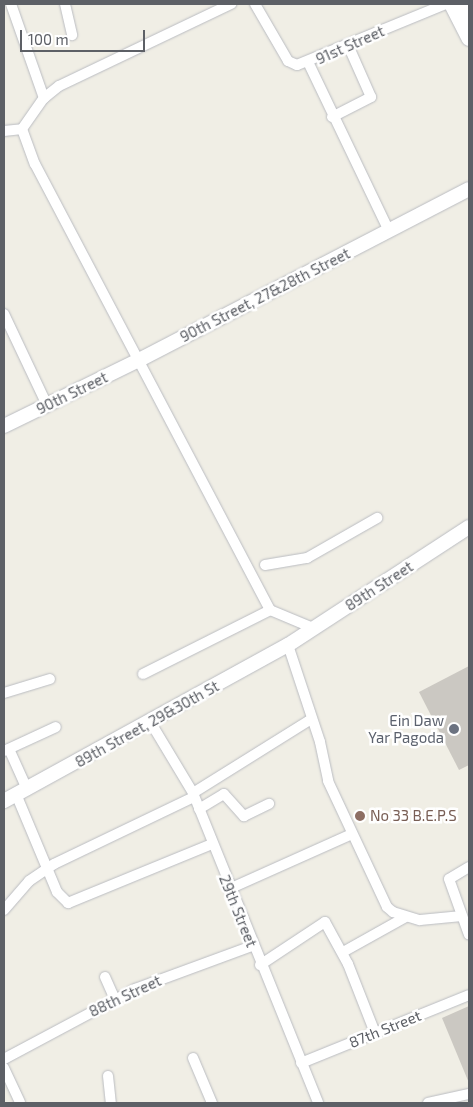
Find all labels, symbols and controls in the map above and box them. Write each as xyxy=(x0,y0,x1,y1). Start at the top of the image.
scale bar xyxy=(22,20,148,52)
street label: 91st Street xyxy=(313,22,387,68)
text: 100 m xyxy=(28,30,69,48)
street label: 90th Street, 27&28th Street xyxy=(177,244,353,346)
street label: 90th Street xyxy=(33,368,111,418)
street label: 89th Street xyxy=(342,557,416,615)
street label: 89th Street, 29&30th St xyxy=(72,677,222,771)
place label: Ein Daw Yar Pagoda xyxy=(368,711,444,746)
marker: Ein Daw Yar Pagoda xyxy=(448,723,460,735)
place label: No 33 B.E.P.S xyxy=(370,807,457,825)
marker: No 33 B.E.P.S xyxy=(354,810,366,822)
street label: 29th Street xyxy=(215,872,261,950)
street label: 88th Street xyxy=(86,971,164,1021)
street label: 87th Street xyxy=(346,1006,424,1052)

